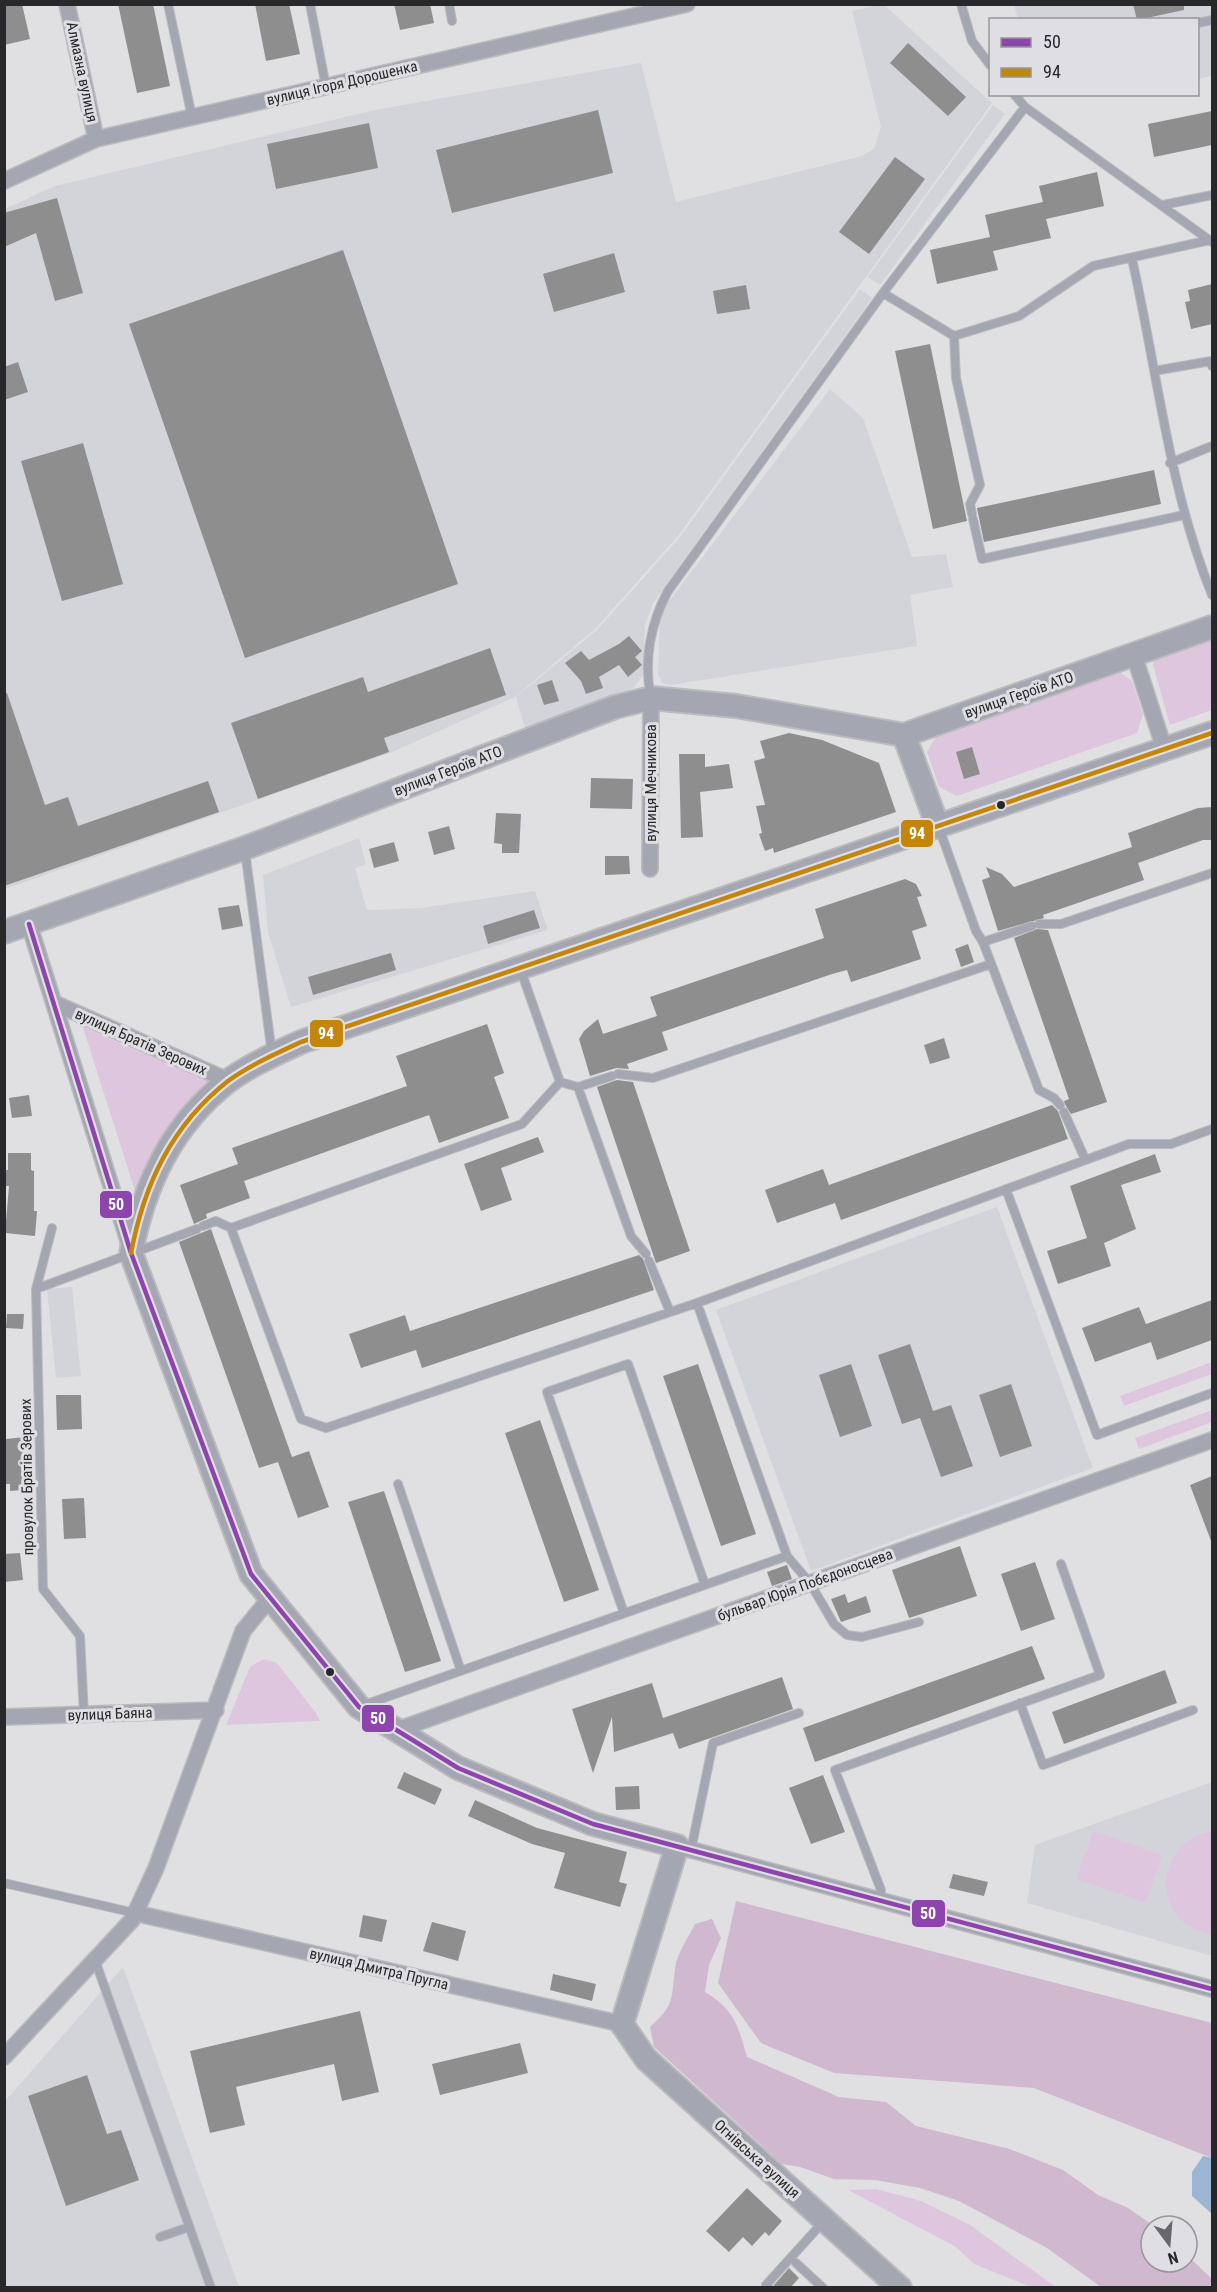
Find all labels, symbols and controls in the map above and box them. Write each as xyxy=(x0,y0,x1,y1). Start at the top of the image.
legend xyxy=(989,18,1199,96)
street label: Алмазна вулиця xyxy=(63,20,101,124)
text: 50 xyxy=(1043,31,1061,52)
street label: вулиця Ігоря Дорошенка xyxy=(265,57,419,109)
text: 94 xyxy=(1043,61,1061,82)
street label: вулиця Героїв АТО xyxy=(962,668,1076,722)
street label: вулиця Мечникова xyxy=(642,724,660,842)
street label: вулиця Героїв АТО xyxy=(392,742,504,800)
unlabelled marker xyxy=(995,799,1007,811)
line badge: 94 xyxy=(900,819,934,848)
text: 94 xyxy=(909,824,925,843)
street label: вулиця Братів Зерових xyxy=(72,1005,210,1079)
line badge: 94 xyxy=(309,1019,344,1048)
text: 94 xyxy=(318,1024,334,1043)
line badge: 50 xyxy=(99,1190,133,1219)
text: 50 xyxy=(108,1195,124,1214)
street label: провулок Братів Зерових xyxy=(17,1398,37,1556)
street label: бульвар Юрія Побєдоносцева xyxy=(715,1545,895,1625)
unlabelled marker xyxy=(324,1666,336,1678)
street label: вулиця Баяна xyxy=(67,1704,153,1724)
line badge: 50 xyxy=(361,1704,395,1733)
text: 50 xyxy=(370,1709,386,1728)
line badge: 50 xyxy=(911,1899,946,1928)
text: 50 xyxy=(920,1904,936,1923)
street label: вулиця Дмитра Пругла xyxy=(308,1944,450,1994)
street label: Огнівська вулиця xyxy=(710,2116,804,2202)
north arrow xyxy=(1139,2214,1199,2274)
text: N xyxy=(1166,2247,1180,2268)

